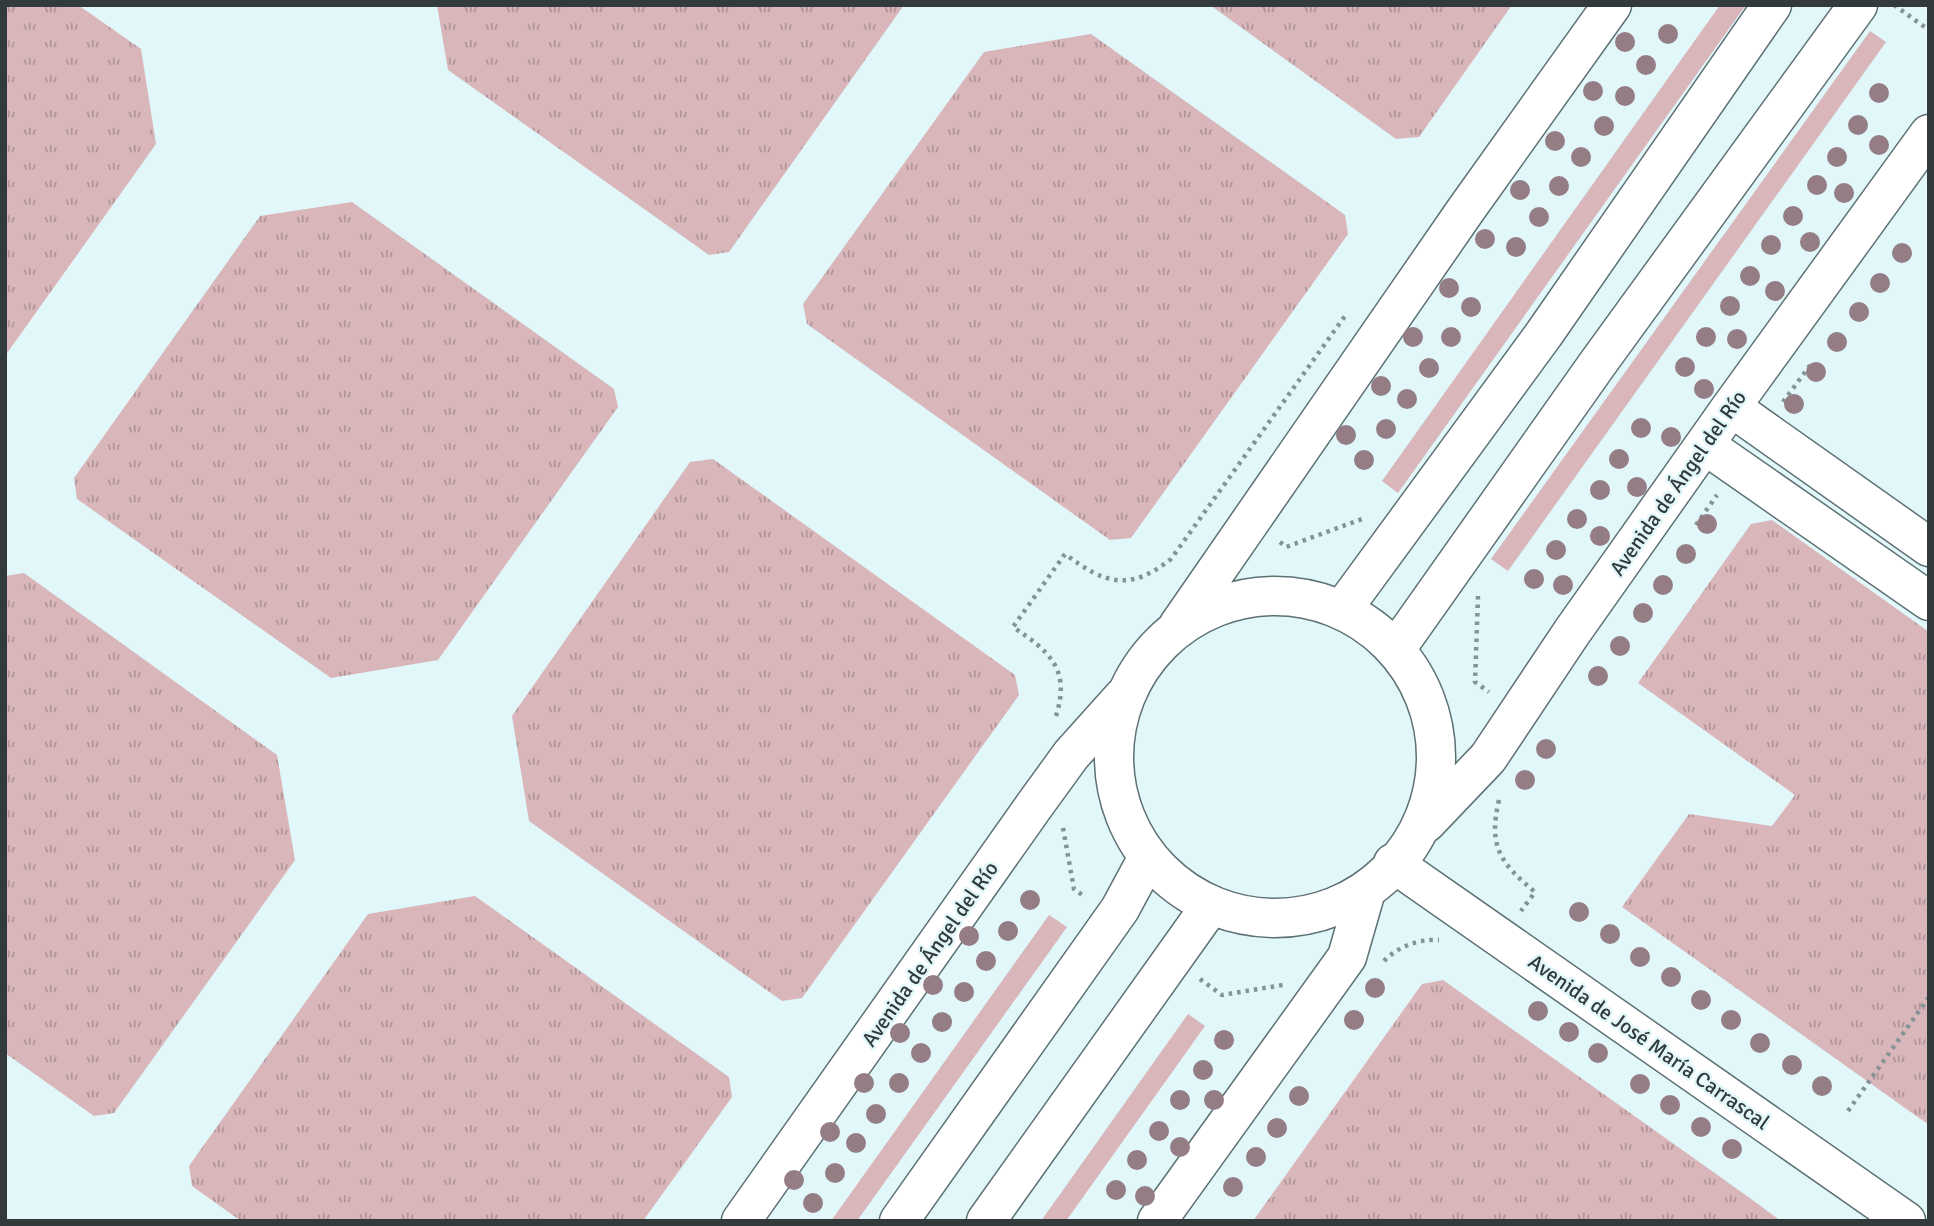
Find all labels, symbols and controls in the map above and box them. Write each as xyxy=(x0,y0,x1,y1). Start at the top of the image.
street label: Avenida de Ángel del Río xyxy=(1604,385,1752,581)
street label: Avenida de Ángel del Río xyxy=(856,856,1004,1052)
street label: Avenida de José María Carrascal xyxy=(1523,949,1775,1135)

